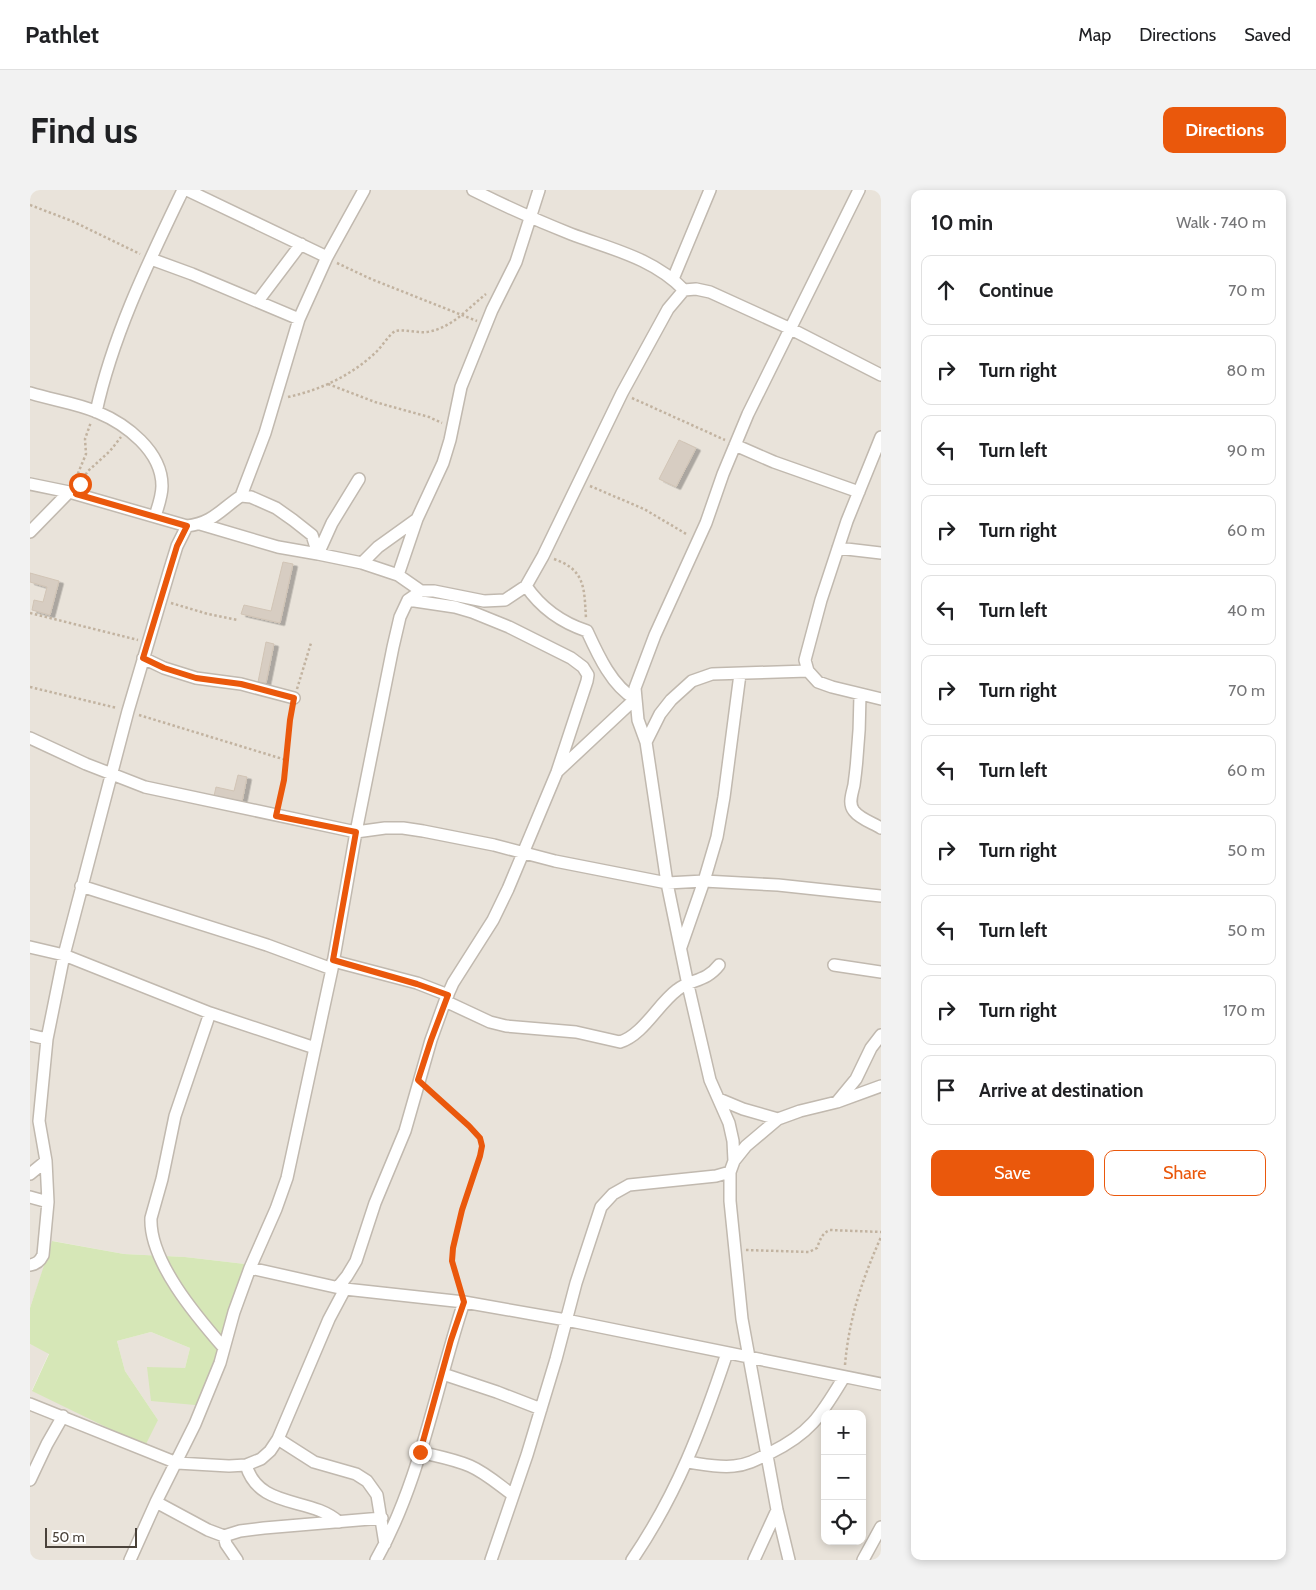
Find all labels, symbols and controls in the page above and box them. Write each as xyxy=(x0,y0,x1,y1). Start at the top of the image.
text: Pathlet xyxy=(25,20,99,49)
text: Map xyxy=(1078,24,1111,46)
text: Directions xyxy=(1139,24,1216,46)
text: Saved xyxy=(1244,24,1291,46)
button: Directions xyxy=(1163,107,1286,153)
text: Find us xyxy=(30,109,138,152)
text: 10 min xyxy=(931,210,993,235)
text: Walk · 740 m xyxy=(1176,213,1266,232)
icon: ahead xyxy=(932,276,960,304)
text: Continue xyxy=(979,279,1053,302)
text: 70 m xyxy=(1228,281,1265,300)
icon: right xyxy=(932,356,960,384)
text: Turn right xyxy=(979,359,1057,382)
text: 80 m xyxy=(1227,361,1265,380)
icon: left xyxy=(932,436,960,464)
text: Turn left xyxy=(979,439,1047,462)
text: 90 m xyxy=(1227,441,1265,460)
route start xyxy=(69,473,92,496)
icon: right xyxy=(932,516,960,544)
text: Turn right xyxy=(979,519,1057,542)
text: 60 m xyxy=(1227,521,1265,540)
icon: left xyxy=(932,596,960,624)
text: Turn left xyxy=(979,599,1047,622)
text: 40 m xyxy=(1227,601,1265,620)
icon: right xyxy=(932,676,960,704)
text: Turn right xyxy=(979,679,1057,702)
text: 70 m xyxy=(1228,681,1265,700)
icon: left xyxy=(932,756,960,784)
text: Turn left xyxy=(979,759,1047,782)
text: 60 m xyxy=(1227,761,1265,780)
icon: right xyxy=(932,836,960,864)
text: Turn right xyxy=(979,839,1057,862)
text: 50 m xyxy=(1228,841,1265,860)
icon: left xyxy=(932,916,960,944)
text: Turn left xyxy=(979,919,1047,942)
text: 50 m xyxy=(1228,921,1265,940)
icon: right xyxy=(932,996,960,1024)
text: Turn right xyxy=(979,999,1057,1022)
text: 170 m xyxy=(1223,1001,1265,1020)
icon: arrive xyxy=(932,1076,960,1104)
text: Arrive at destination xyxy=(979,1079,1143,1102)
button: Save xyxy=(931,1150,1094,1196)
button: Share xyxy=(1104,1150,1266,1196)
map controls xyxy=(821,1410,866,1545)
button: + xyxy=(821,1410,866,1455)
route end xyxy=(409,1441,432,1464)
button: − xyxy=(821,1455,866,1500)
button: locate xyxy=(821,1500,866,1545)
scale bar xyxy=(45,1525,138,1548)
text: 50 m xyxy=(52,1528,85,1546)

